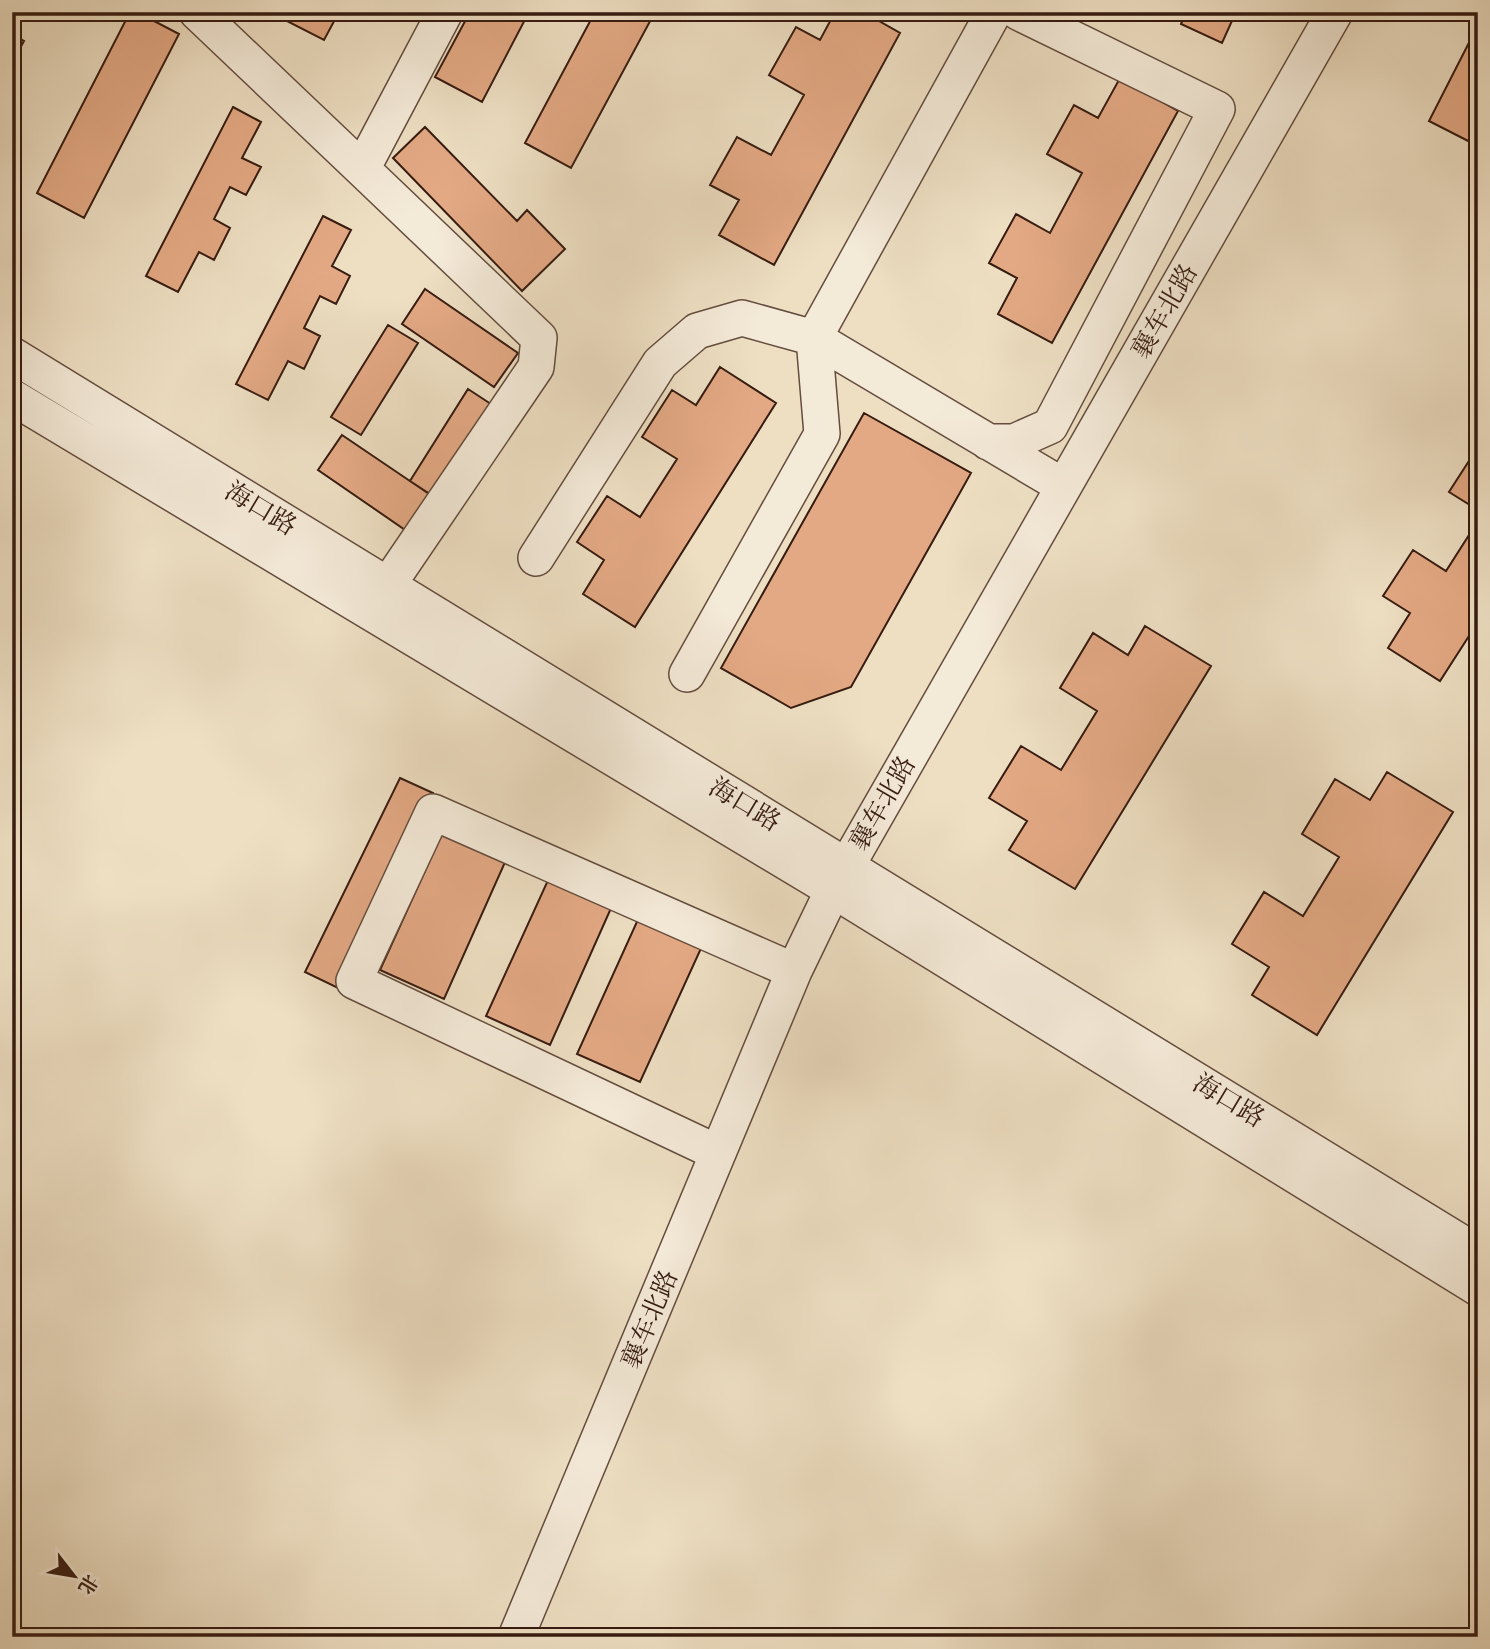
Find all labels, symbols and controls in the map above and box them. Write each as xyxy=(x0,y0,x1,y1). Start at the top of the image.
street label: 襄车北路 xyxy=(1125,258,1205,365)
street label: 海口路 xyxy=(219,475,302,543)
street label: 襄车北路 xyxy=(843,750,923,857)
street label: 海口路 xyxy=(703,771,786,839)
street label: 海口路 xyxy=(1187,1067,1270,1135)
street label: 襄车北路 xyxy=(615,1265,685,1374)
north arrow xyxy=(38,1540,108,1610)
text: 北 xyxy=(73,1570,103,1599)

